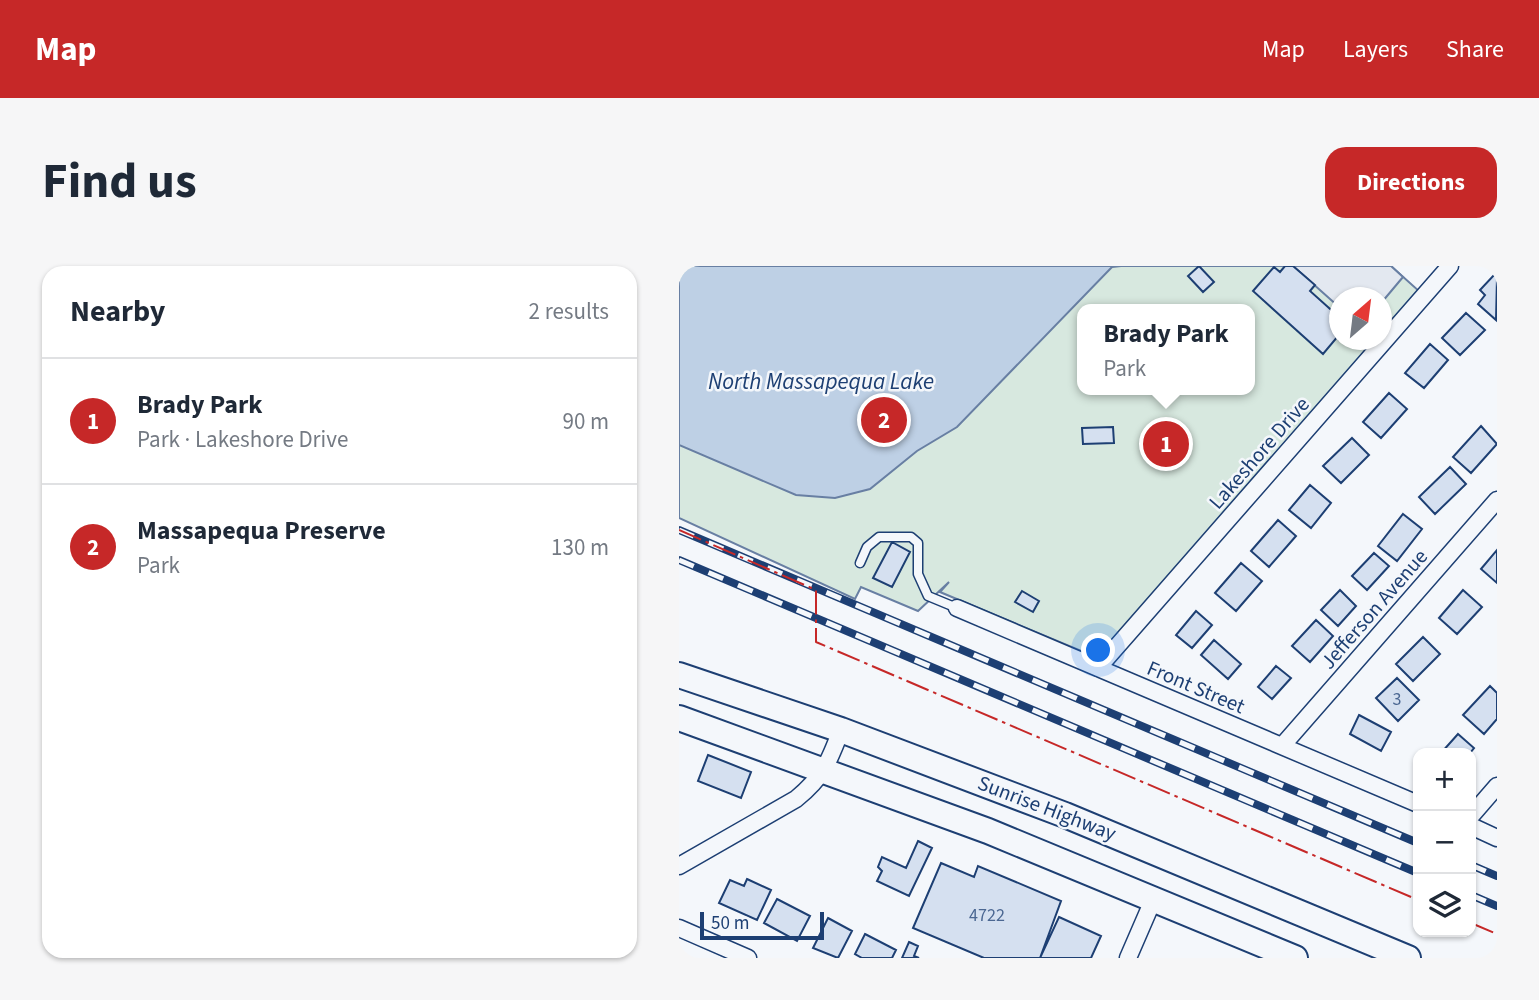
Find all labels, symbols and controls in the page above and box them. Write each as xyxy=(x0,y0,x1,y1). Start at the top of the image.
text: Map xyxy=(35,26,96,73)
text: Map xyxy=(1262,32,1305,67)
text: Layers xyxy=(1343,32,1408,67)
text: Share xyxy=(1446,32,1504,67)
text: Find us xyxy=(42,147,197,217)
button: Directions xyxy=(1325,147,1497,218)
north arrow xyxy=(1329,287,1392,350)
text: Nearby xyxy=(70,290,165,333)
text: 2 results xyxy=(529,295,609,328)
popup xyxy=(1077,304,1255,395)
text: Brady Park xyxy=(1103,315,1229,352)
text: Park xyxy=(1103,352,1146,385)
water label: North Massapequa Lake xyxy=(708,365,934,398)
text: Brady Park xyxy=(137,386,263,423)
street label: Lakeshore Drive xyxy=(1202,390,1316,516)
pin: 2 xyxy=(861,394,907,446)
text: 1 xyxy=(87,405,99,438)
text: 90 m xyxy=(562,405,609,438)
pin: 1 xyxy=(1143,418,1189,470)
text: Park · Lakeshore Drive xyxy=(137,423,348,456)
text: Massapequa Preserve xyxy=(137,512,386,549)
text: 2 xyxy=(87,531,99,564)
text: 130 m xyxy=(551,531,609,564)
street label: Jefferson Avenue xyxy=(1313,542,1435,676)
text: Park xyxy=(137,549,180,582)
your location xyxy=(1081,633,1115,667)
street label: Front Street xyxy=(1142,653,1250,721)
house number: 3 xyxy=(1393,687,1402,712)
map controls xyxy=(1413,748,1476,937)
button: + xyxy=(1413,748,1476,811)
street label: Sunrise Highway xyxy=(973,768,1121,848)
button: − xyxy=(1413,811,1476,874)
button: layers xyxy=(1413,874,1476,937)
house number: 4722 xyxy=(969,903,1005,928)
scale bar xyxy=(700,909,824,941)
text: 50 m xyxy=(711,910,749,937)

